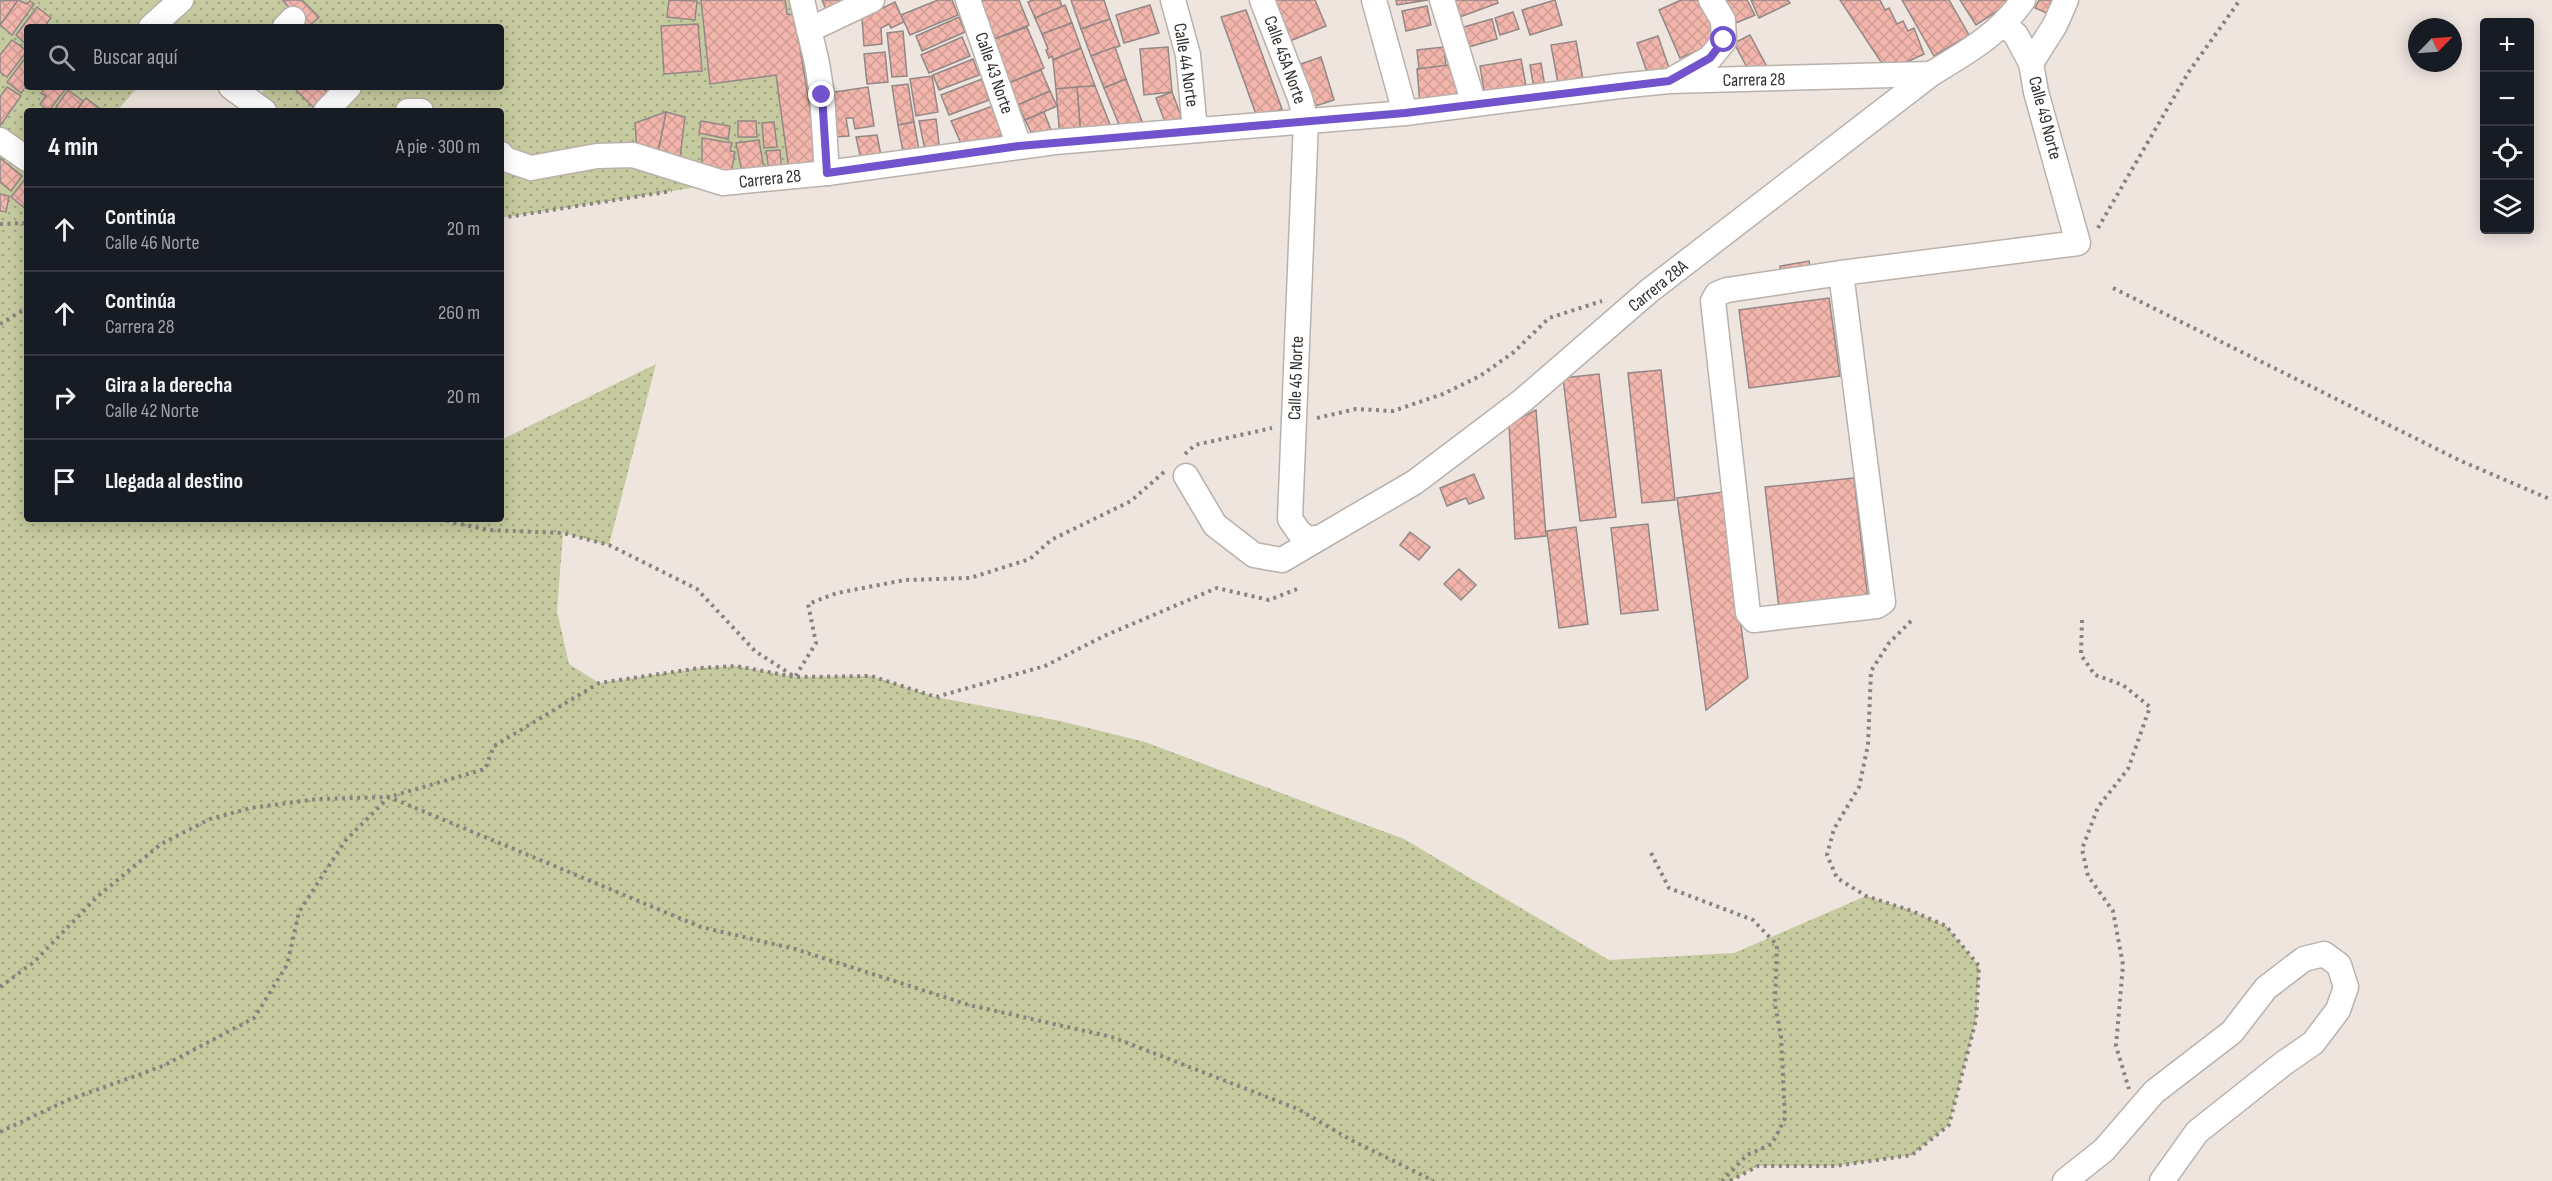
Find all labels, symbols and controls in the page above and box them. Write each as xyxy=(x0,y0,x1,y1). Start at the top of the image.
street label: Calle 45A Norte xyxy=(1259,13,1311,107)
north arrow xyxy=(2408,18,2462,72)
map controls xyxy=(2480,18,2534,234)
button: + xyxy=(2480,18,2534,72)
street label: Calle 44 Norte xyxy=(1169,22,1203,108)
search box xyxy=(24,24,504,90)
route start xyxy=(1710,26,1736,52)
street label: Calle 43 Norte xyxy=(970,30,1018,116)
icon: search xyxy=(45,41,78,74)
text: Buscar aquí xyxy=(93,44,178,71)
street label: Carrera 28 xyxy=(1723,69,1786,91)
button: − xyxy=(2480,72,2534,126)
street label: Calle 49 Norte xyxy=(2024,74,2066,162)
route end xyxy=(808,81,834,107)
button: locate xyxy=(2480,126,2534,180)
text: 4 min xyxy=(48,132,98,163)
text: A pie · 300 m xyxy=(396,135,480,159)
street label: Carrera 28 xyxy=(738,165,802,193)
button: layers xyxy=(2480,180,2534,234)
text: Continúa xyxy=(105,204,176,231)
icon: ahead xyxy=(48,213,81,246)
text: 20 m xyxy=(447,217,480,241)
text: Calle 46 Norte xyxy=(105,231,199,255)
street label: Carrera 28A xyxy=(1624,256,1692,316)
text: Continúa xyxy=(105,288,176,315)
icon: ahead xyxy=(48,297,81,330)
text: 260 m xyxy=(438,301,480,325)
text: Carrera 28 xyxy=(105,315,175,339)
street label: Calle 45 Norte xyxy=(1284,335,1308,421)
text: Gira a la derecha xyxy=(105,372,232,399)
icon: right xyxy=(48,381,81,414)
text: 20 m xyxy=(447,385,480,409)
text: Calle 42 Norte xyxy=(105,399,199,423)
icon: arrive xyxy=(48,465,81,498)
text: Llegada al destino xyxy=(105,468,243,495)

